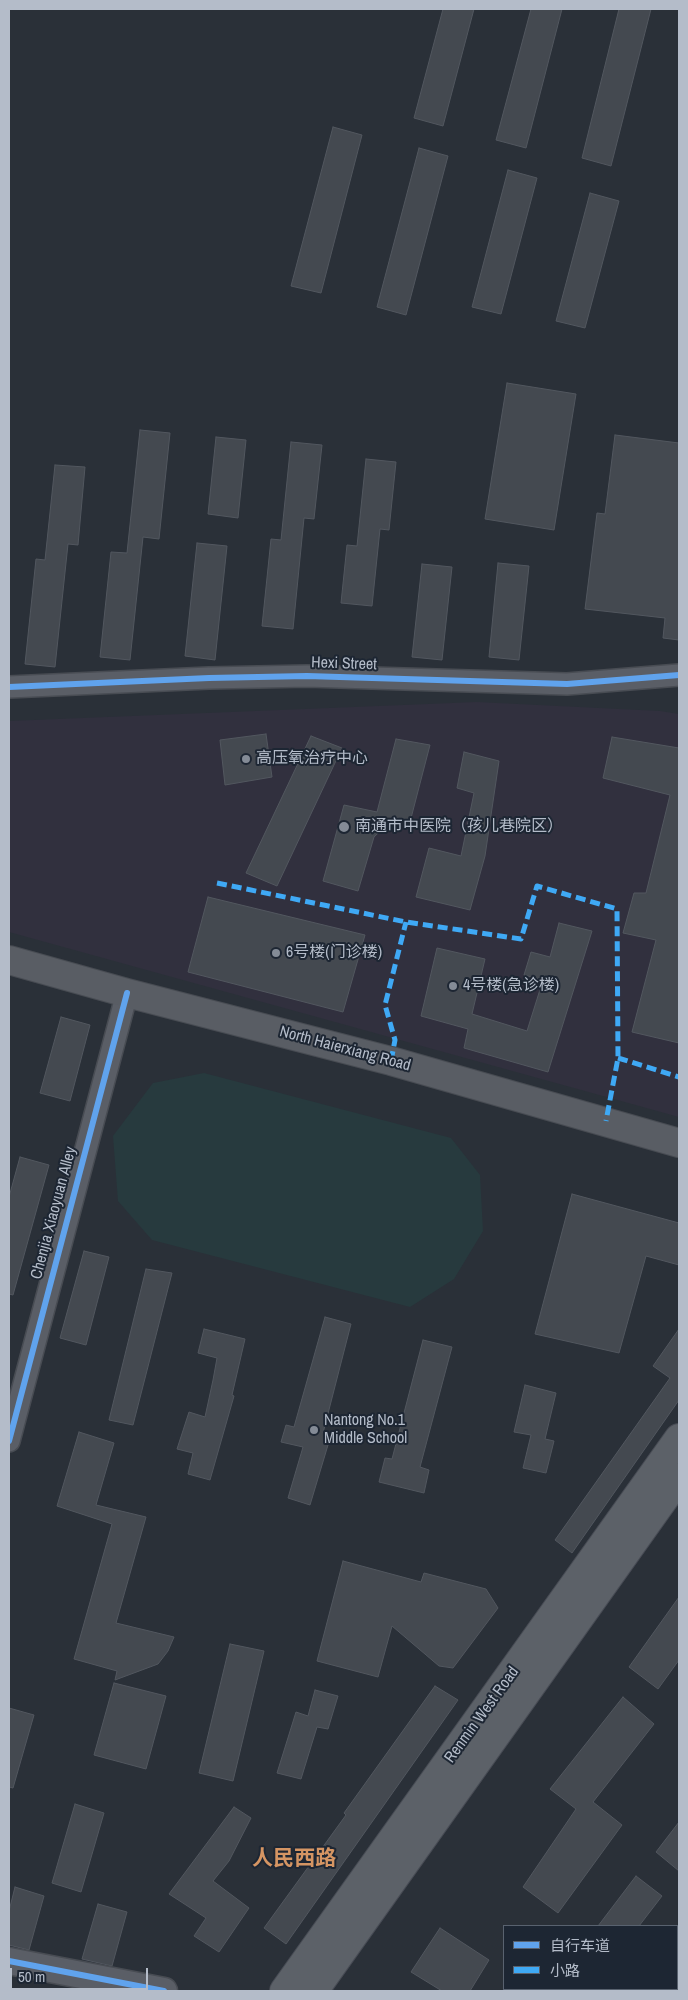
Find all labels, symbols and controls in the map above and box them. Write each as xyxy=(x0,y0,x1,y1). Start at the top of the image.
street label: Hexi Street xyxy=(311,653,377,675)
place label: 高压氧治疗中心 xyxy=(256,749,368,769)
marker: 高压氧治疗中心 xyxy=(240,753,252,765)
place label: 南通市中医院（孩儿巷院区） xyxy=(355,817,563,837)
marker: 南通市中医院（孩儿巷院区） xyxy=(337,820,351,834)
place label: 6号楼(门诊楼) xyxy=(286,943,382,963)
marker: 6号楼(门诊楼) xyxy=(270,947,282,959)
place label: 4号楼(急诊楼) xyxy=(463,976,559,996)
marker: 4号楼(急诊楼) xyxy=(447,980,459,992)
street label: North Haierxiang Road xyxy=(277,1022,413,1076)
street label: Chenjia Xiaoyuan Alley xyxy=(27,1145,81,1281)
place label: Nantong No.1 Middle School xyxy=(324,1411,407,1449)
marker: Nantong No.1 Middle School xyxy=(308,1424,320,1436)
street label: Renmin West Road xyxy=(441,1663,523,1767)
district label: 人民西路 xyxy=(252,1846,336,1872)
legend xyxy=(503,1925,678,1990)
text: 自行车道 xyxy=(550,1935,610,1956)
scale bar xyxy=(12,1958,150,1990)
text: 小路 xyxy=(550,1960,580,1981)
text: 50 m xyxy=(18,1966,45,1987)

